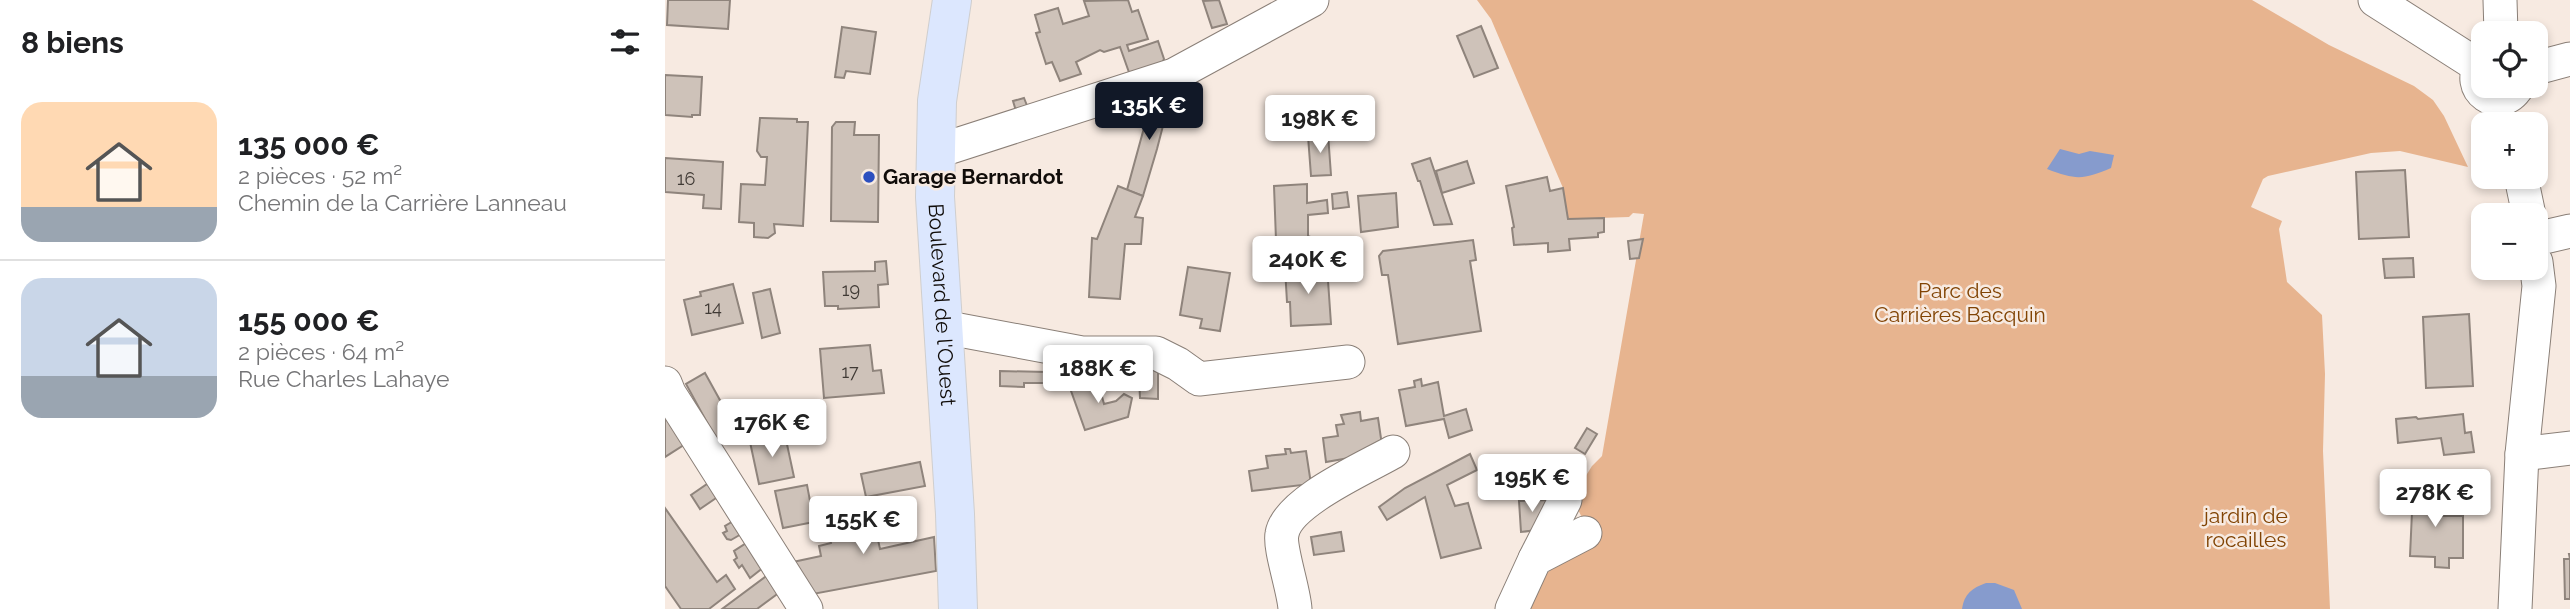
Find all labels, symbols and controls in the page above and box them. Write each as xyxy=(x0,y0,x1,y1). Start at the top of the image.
map controls xyxy=(2471,21,2548,280)
button: locate xyxy=(2471,21,2548,98)
icon: filters xyxy=(606,23,644,61)
text: 8 biens xyxy=(21,25,124,60)
pin: 135K € xyxy=(1092,82,1206,142)
text: 135K € xyxy=(1111,91,1187,118)
pin: 198K € xyxy=(1263,96,1377,155)
text: 198K € xyxy=(1281,104,1359,131)
button: + xyxy=(2471,112,2548,189)
text: 135 000 € xyxy=(238,127,380,162)
icon: home xyxy=(77,130,161,214)
text: 2 pièces · 52 m² xyxy=(238,162,402,189)
place label: Garage Bernardot xyxy=(883,164,1063,189)
house number: 16 xyxy=(677,168,695,189)
marker: Garage Bernardot xyxy=(861,169,877,185)
text: Chemin de la Carrière Lanneau xyxy=(238,189,567,216)
street label: Boulevard de l'Ouest xyxy=(923,203,961,407)
button: − xyxy=(2471,203,2548,280)
pin: 240K € xyxy=(1251,236,1365,296)
text: 240K € xyxy=(1268,245,1348,272)
park label: Parc des Carrières Bacquin xyxy=(1874,278,2046,327)
house number: 19 xyxy=(842,279,860,300)
house number: 14 xyxy=(704,297,722,318)
text: 155 000 € xyxy=(238,303,380,338)
icon: home xyxy=(77,306,161,390)
text: 2 pièces · 64 m² xyxy=(238,338,404,365)
pin: 188K € xyxy=(1041,346,1155,405)
text: 188K € xyxy=(1059,354,1137,381)
house number: 17 xyxy=(841,361,859,382)
text: Rue Charles Lahaye xyxy=(238,365,449,392)
pin: 176K € xyxy=(715,400,829,459)
text: 176K € xyxy=(733,408,811,435)
pin: 195K € xyxy=(1475,454,1589,514)
text: 195K € xyxy=(1494,463,1570,490)
pin: 278K € xyxy=(2378,470,2492,529)
text: 278K € xyxy=(2396,478,2474,505)
pin: 155K € xyxy=(806,496,920,556)
park label: jardin de rocailles xyxy=(2201,503,2288,552)
text: 155K € xyxy=(825,505,901,532)

